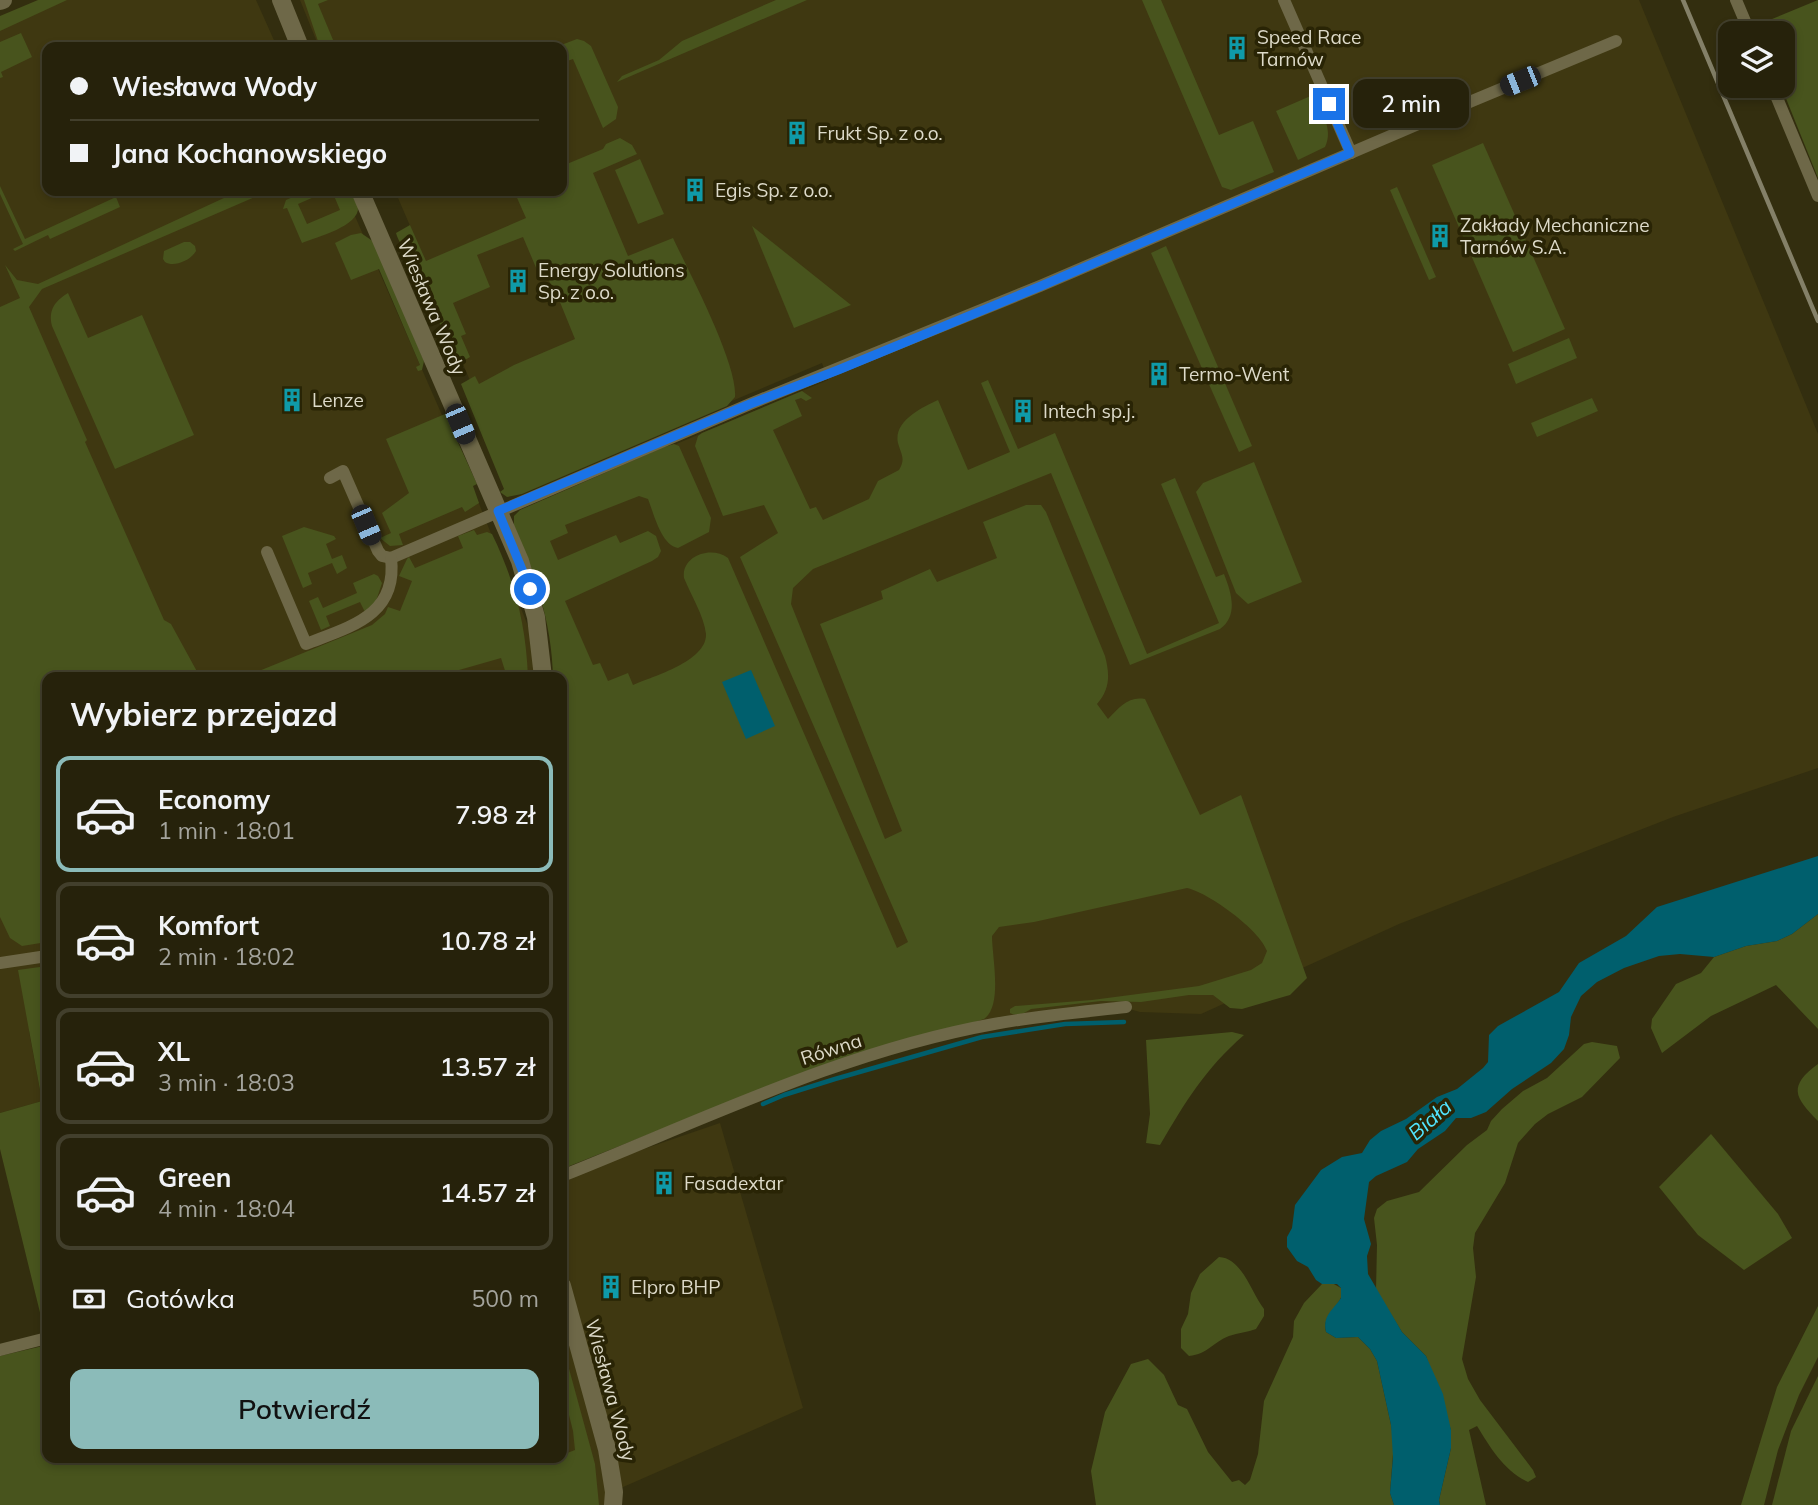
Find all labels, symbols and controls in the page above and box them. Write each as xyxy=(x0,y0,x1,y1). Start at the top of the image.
map controls xyxy=(1718,21,1795,98)
button: layers xyxy=(1718,21,1795,98)
place label: Speed Race Tarnów xyxy=(1257,25,1361,71)
building icon: Speed Race Tarnów xyxy=(1223,34,1251,62)
car xyxy=(1497,63,1544,99)
text: Wiesława Wody xyxy=(112,70,317,103)
callout: 2 min xyxy=(1354,80,1469,128)
route end xyxy=(1313,88,1345,120)
text: 2 min xyxy=(1381,89,1441,118)
building icon: Frukt Sp. z o.o. xyxy=(783,119,811,147)
place label: Frukt Sp. z o.o. xyxy=(817,121,943,145)
text: Jana Kochanowskiego xyxy=(112,137,387,170)
building icon: Egis Sp. z o.o. xyxy=(681,176,709,204)
place label: Egis Sp. z o.o. xyxy=(715,178,833,202)
place label: Zakłady Mechaniczne Tarnów S.A. xyxy=(1460,213,1650,259)
building icon: Zakłady Mechaniczne Tarnów S.A. xyxy=(1426,222,1454,250)
street label: Wiesława Wody xyxy=(392,235,472,379)
place label: Energy Solutions Sp. z o.o. xyxy=(538,258,685,304)
building icon: Energy Solutions Sp. z o.o. xyxy=(504,267,532,295)
building icon: Termo-Went xyxy=(1145,360,1173,388)
place label: Termo-Went xyxy=(1179,362,1290,386)
building icon: Lenze xyxy=(278,386,306,414)
place label: Lenze xyxy=(312,388,364,412)
building icon: Intech sp.j. xyxy=(1009,397,1037,425)
place label: Intech sp.j. xyxy=(1043,399,1135,423)
car xyxy=(443,401,478,447)
car xyxy=(349,502,384,548)
route start xyxy=(514,573,546,605)
text: Wybierz przejazd xyxy=(70,694,338,734)
icon: car xyxy=(74,783,137,846)
text: Economy xyxy=(158,783,270,816)
text: 7.98 zł xyxy=(455,798,535,831)
text: 1 min · 18:01 xyxy=(158,816,295,845)
icon: car xyxy=(74,909,137,972)
text: Komfort xyxy=(158,909,259,942)
text: 10.78 zł xyxy=(439,924,535,957)
text: 2 min · 18:02 xyxy=(158,942,295,971)
street label: Równa xyxy=(797,1028,865,1070)
icon: car xyxy=(74,1035,137,1098)
text: XL xyxy=(158,1035,190,1068)
text: 13.57 zł xyxy=(439,1050,535,1083)
text: 3 min · 18:03 xyxy=(158,1068,295,1097)
water label: Biała xyxy=(1402,1093,1457,1145)
icon: car xyxy=(74,1161,137,1224)
text: Green xyxy=(158,1161,231,1194)
building icon: Fasadextar xyxy=(650,1169,678,1197)
place label: Fasadextar xyxy=(684,1171,783,1195)
text: 14.57 zł xyxy=(439,1176,535,1209)
text: 4 min · 18:04 xyxy=(158,1194,295,1223)
building icon: Elpro BHP xyxy=(597,1273,625,1301)
place label: Elpro BHP xyxy=(631,1275,721,1299)
icon: cash xyxy=(70,1280,108,1318)
text: Gotówka xyxy=(126,1282,235,1315)
text: 500 m xyxy=(471,1284,539,1313)
street label: Wiesława Wody xyxy=(580,1316,642,1464)
button: Potwierdź xyxy=(70,1369,539,1449)

